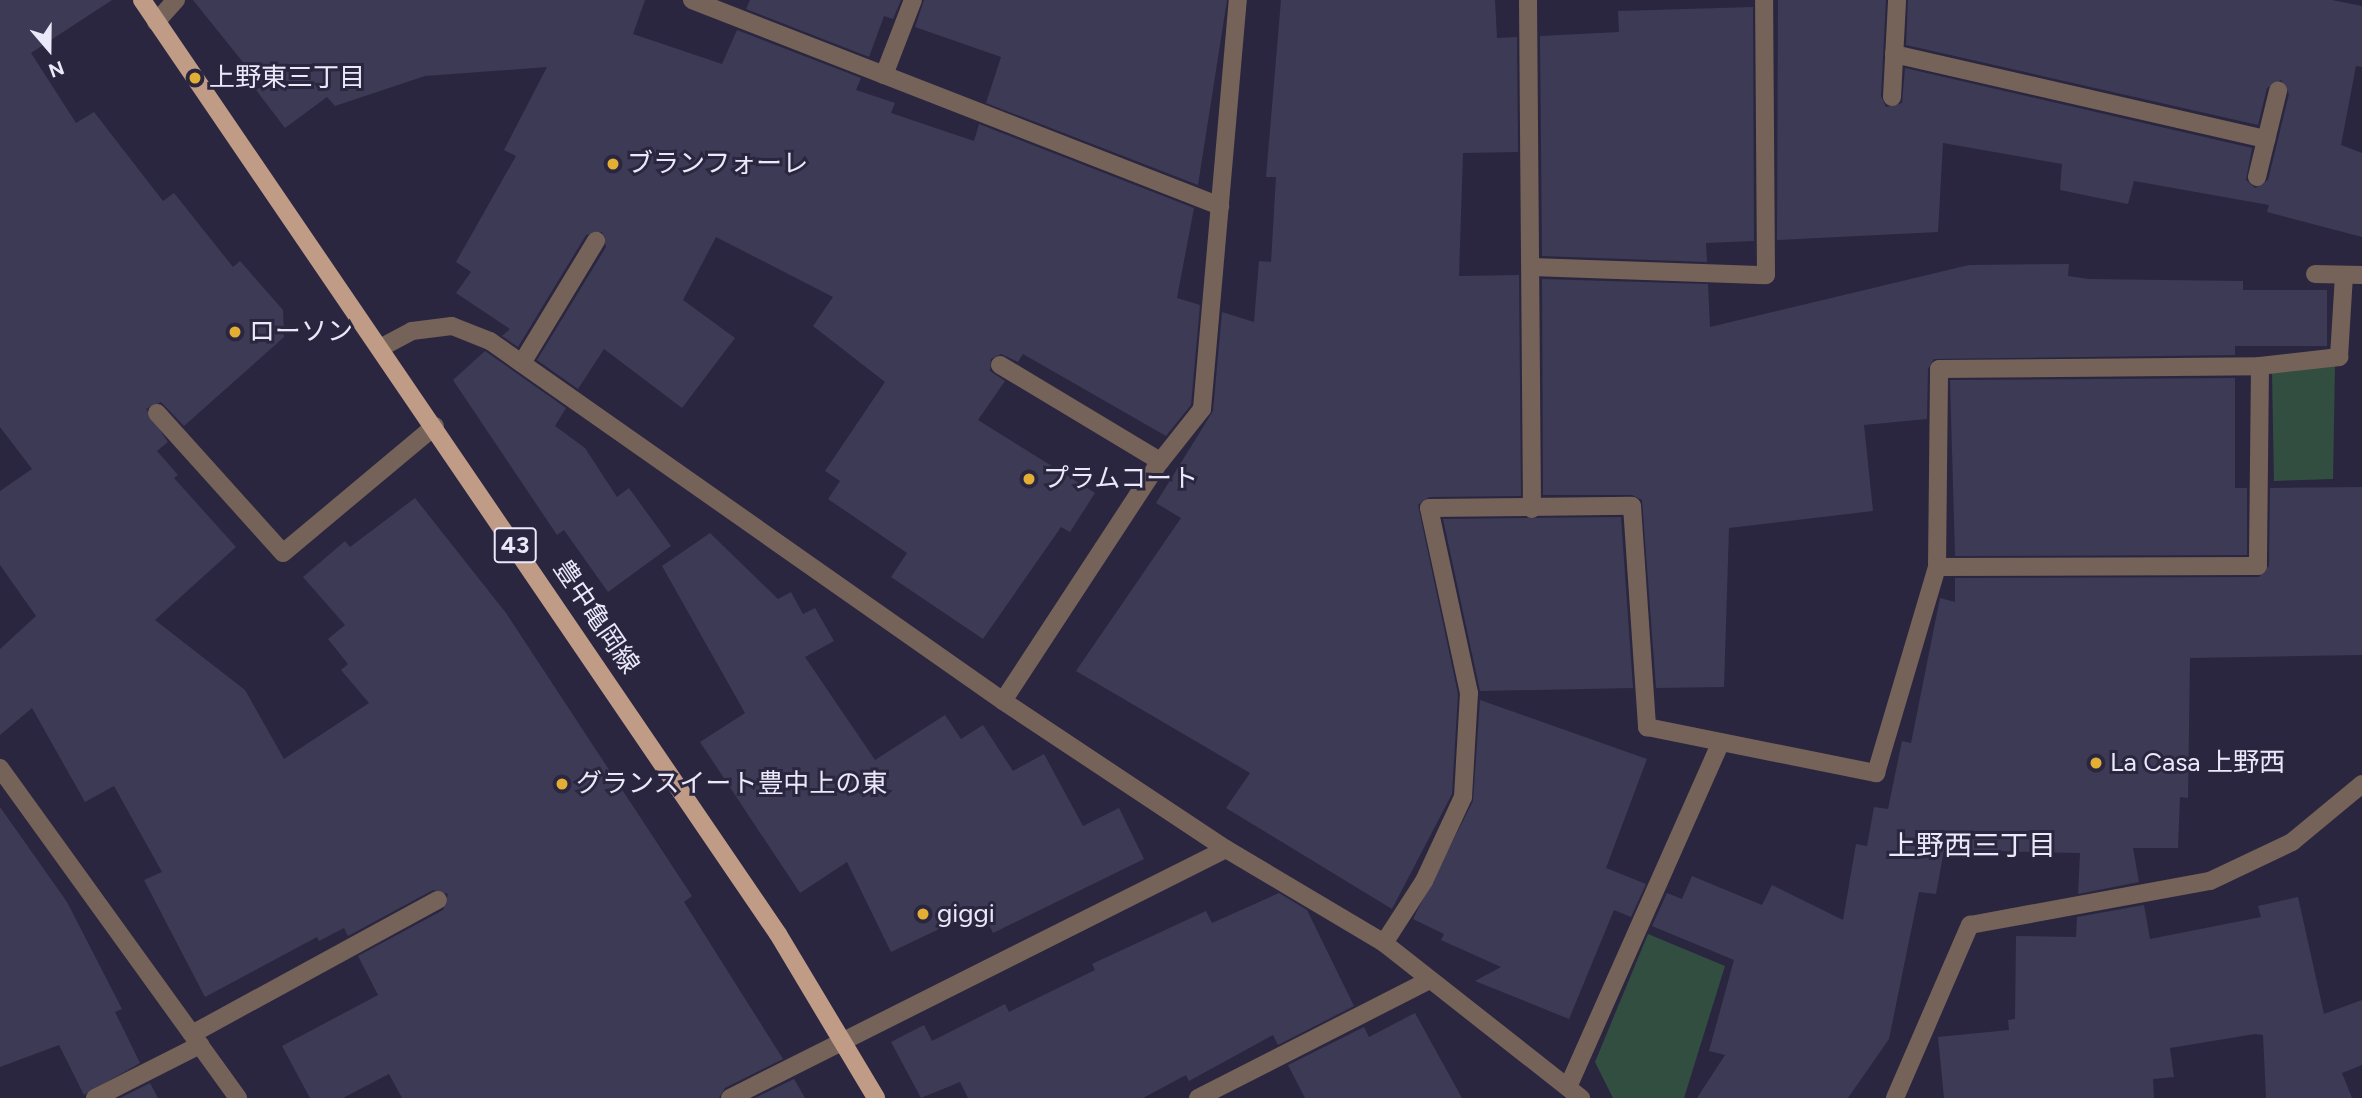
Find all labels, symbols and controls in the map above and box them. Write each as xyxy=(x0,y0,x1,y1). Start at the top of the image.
north arrow xyxy=(14,14,84,84)
text: N xyxy=(46,56,67,83)
place label: 上野東三丁目 xyxy=(209,62,365,94)
marker: 上野東三丁目 xyxy=(187,70,203,86)
place label: ブランフォーレ xyxy=(627,148,809,180)
marker: ブランフォーレ xyxy=(605,156,621,172)
place label: ローソン xyxy=(249,316,353,348)
marker: ローソン xyxy=(227,324,243,340)
place label: プラムコート xyxy=(1043,463,1199,495)
marker: プラムコート xyxy=(1021,471,1037,487)
road number: 43 xyxy=(492,524,538,566)
street label: 豊中亀岡線 xyxy=(547,554,645,680)
place label: La Casa 上野西 xyxy=(2110,747,2285,779)
marker: La Casa 上野西 xyxy=(2088,755,2104,771)
place label: グランスイート豊中上の東 xyxy=(576,768,888,800)
marker: グランスイート豊中上の東 xyxy=(554,776,570,792)
district label: 上野西三丁目 xyxy=(1888,828,2056,862)
place label: giggi xyxy=(937,898,995,930)
marker: giggi xyxy=(915,906,931,922)

